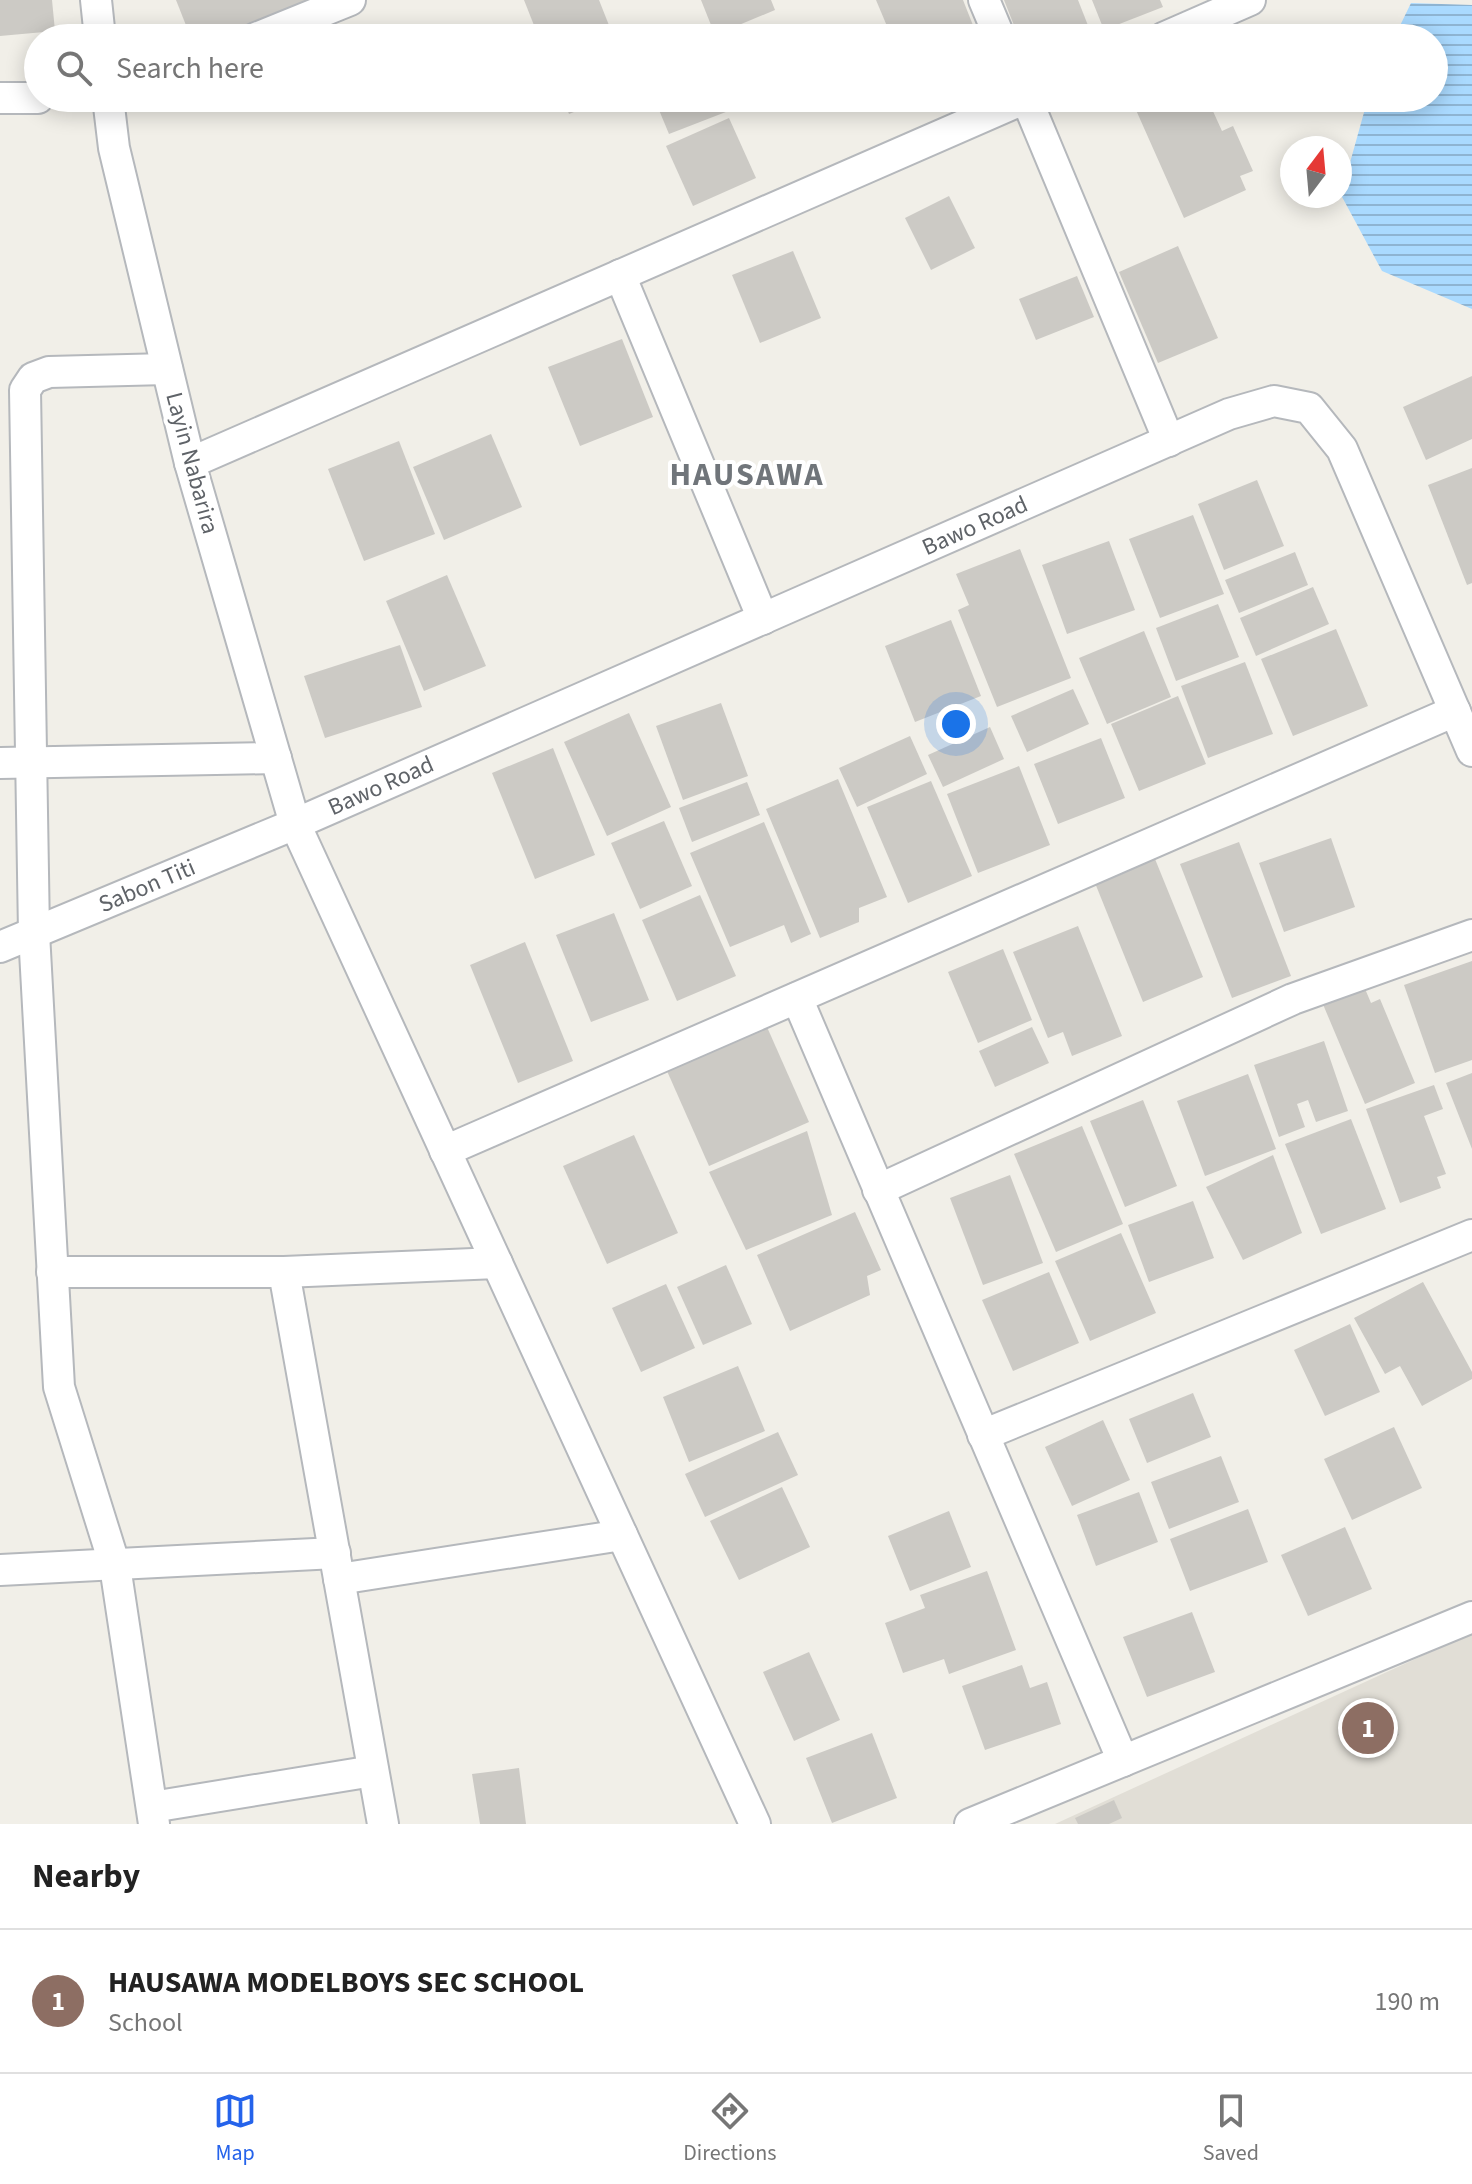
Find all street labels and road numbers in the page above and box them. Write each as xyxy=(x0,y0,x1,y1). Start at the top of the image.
street label: Layin Nabarira xyxy=(156,388,228,538)
street label: Bawo Road xyxy=(916,487,1034,565)
street label: Bawo Road xyxy=(322,747,440,825)
street label: Sabon Titi xyxy=(93,850,201,922)

